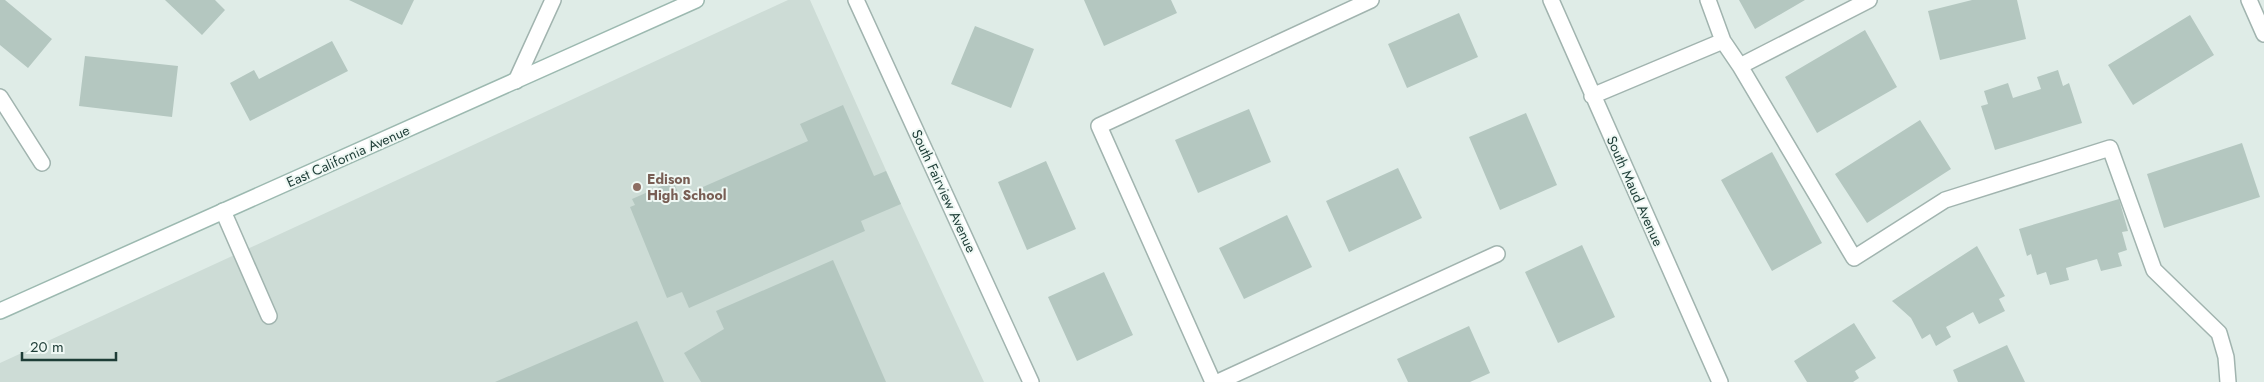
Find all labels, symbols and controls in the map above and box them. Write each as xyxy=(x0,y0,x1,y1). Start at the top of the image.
street label: East California Avenue xyxy=(283,120,413,192)
street label: South Fairview Avenue xyxy=(907,126,981,256)
street label: South Maud Avenue xyxy=(1602,133,1668,249)
place label: Edison High School xyxy=(647,169,727,205)
marker: Edison High School xyxy=(631,181,643,193)
scale bar xyxy=(22,330,116,362)
text: 20 m xyxy=(30,336,64,358)

